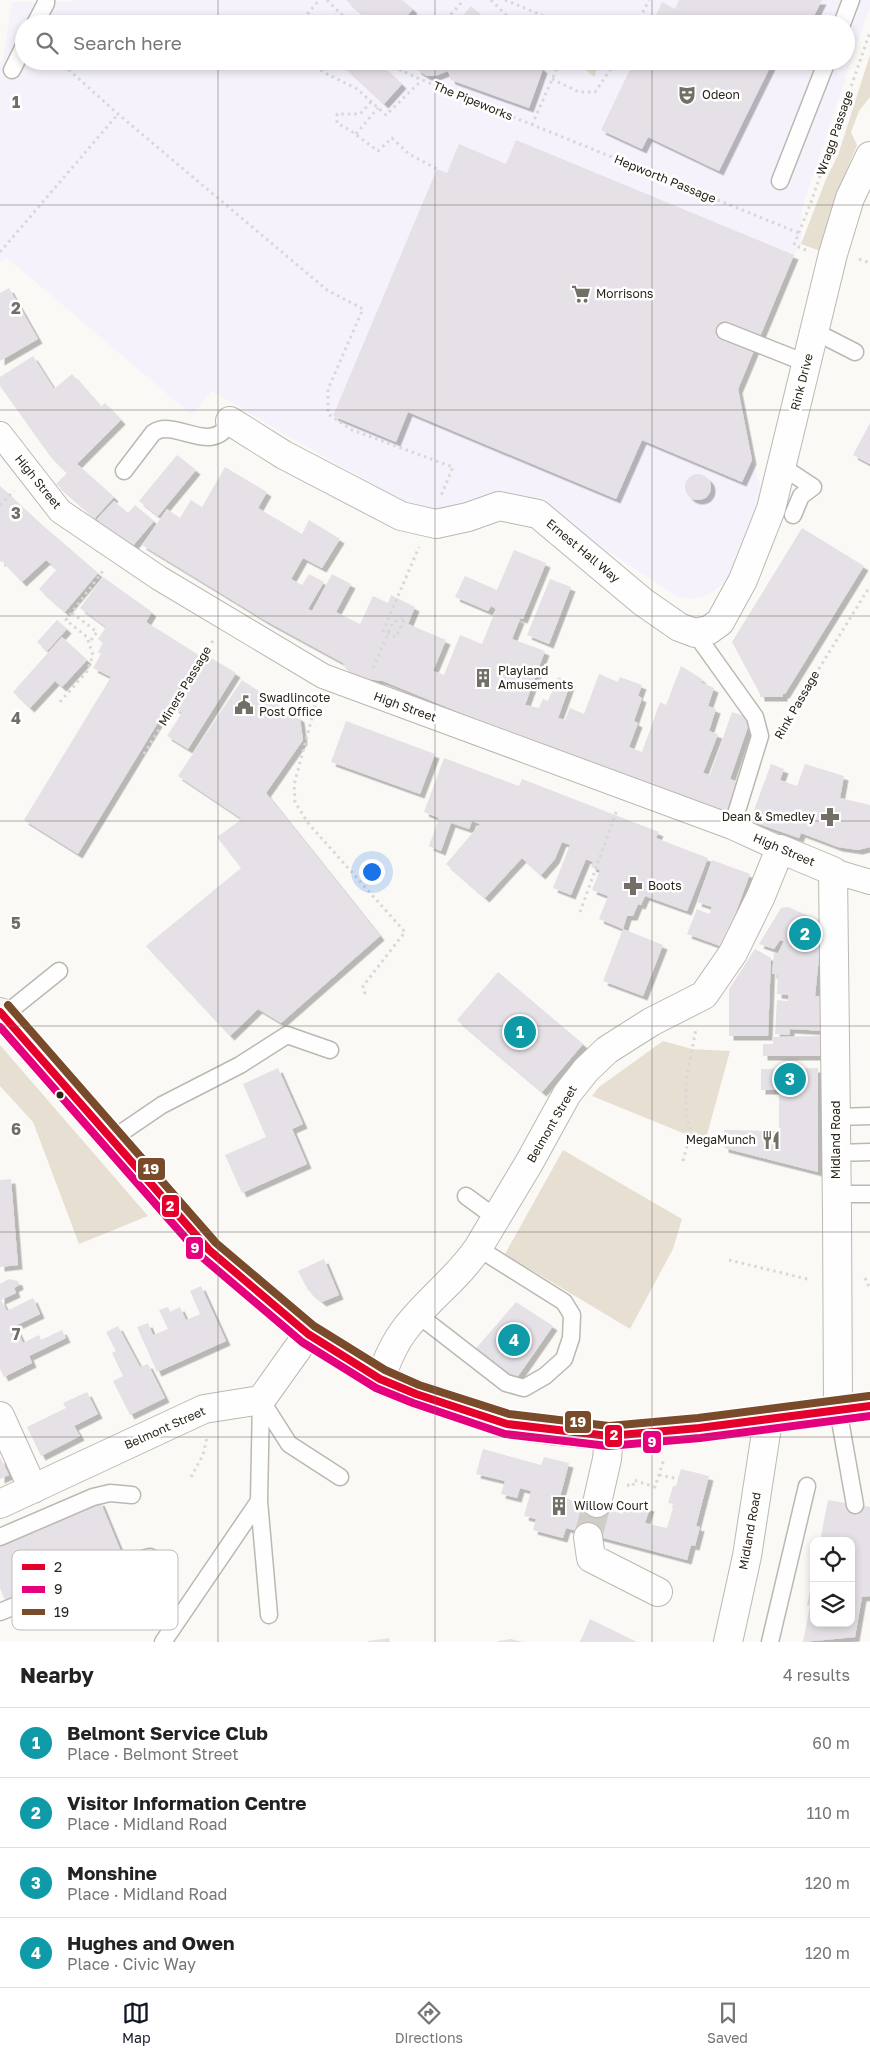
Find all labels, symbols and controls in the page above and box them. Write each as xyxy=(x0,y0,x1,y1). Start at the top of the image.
search box xyxy=(15,15,855,70)
icon: search xyxy=(33,29,61,57)
text: Search here xyxy=(73,31,182,54)
street label: The Pipeworks xyxy=(431,78,515,123)
theatre icon: Odeon xyxy=(676,84,698,106)
place label: Odeon xyxy=(702,87,740,102)
street label: Wragg Passage xyxy=(813,88,856,177)
text: 1 xyxy=(12,92,20,112)
street label: Hepworth Passage xyxy=(612,151,718,206)
supermarket icon: Morrisons xyxy=(570,283,592,305)
place label: Morrisons xyxy=(596,286,653,301)
text: 2 xyxy=(11,298,21,318)
street label: Rink Drive xyxy=(787,352,816,412)
street label: High Street xyxy=(12,451,65,512)
text: 3 xyxy=(11,503,21,523)
street label: Ernest Hall Way xyxy=(543,515,623,586)
street label: Miners Passage xyxy=(155,643,214,728)
place label: Playland Amusements xyxy=(498,663,573,692)
building icon: Playland Amusements xyxy=(472,667,494,689)
street label: Rink Passage xyxy=(771,668,822,742)
street label: High Street xyxy=(372,688,439,725)
place label: Swadlincote Post Office xyxy=(259,690,330,719)
public building icon: Swadlincote Post Office xyxy=(233,694,255,716)
text: 4 xyxy=(11,708,21,728)
pharmacy icon: Dean & Smedley xyxy=(819,806,841,828)
place label: Dean & Smedley xyxy=(722,809,815,824)
street label: High Street xyxy=(751,830,818,869)
your location xyxy=(359,859,385,885)
pharmacy icon: Boots xyxy=(622,875,644,897)
place label: Boots xyxy=(648,878,682,893)
text: 5 xyxy=(11,913,21,933)
pin: 2 xyxy=(789,915,821,953)
pin: 1 xyxy=(504,1013,536,1051)
pin: 3 xyxy=(774,1060,806,1098)
street label: Belmont Street xyxy=(523,1082,580,1165)
unlabelled marker xyxy=(55,1090,65,1100)
street label: Midland Road xyxy=(828,1101,843,1179)
text: 6 xyxy=(11,1119,21,1139)
restaurant icon: MegaMunch xyxy=(760,1129,782,1151)
place label: MegaMunch xyxy=(686,1132,756,1147)
line badge: 19 xyxy=(137,1157,166,1181)
text: 19 xyxy=(143,1160,159,1177)
line badge: 2 xyxy=(161,1194,180,1218)
text: 2 xyxy=(166,1197,175,1214)
line badge: 9 xyxy=(185,1236,204,1260)
text: 9 xyxy=(191,1239,200,1256)
pin: 4 xyxy=(498,1321,530,1359)
text: 7 xyxy=(12,1324,21,1344)
street label: Belmont Street xyxy=(122,1403,208,1452)
line badge: 19 xyxy=(564,1410,592,1434)
text: 19 xyxy=(570,1413,586,1430)
line badge: 2 xyxy=(604,1424,623,1448)
text: 2 xyxy=(610,1426,619,1443)
line badge: 9 xyxy=(642,1430,662,1454)
text: 9 xyxy=(648,1433,657,1450)
street label: Midland Road xyxy=(735,1491,764,1571)
building icon: Willow Court xyxy=(548,1495,570,1517)
place label: Willow Court xyxy=(574,1498,649,1513)
map controls xyxy=(810,1537,855,1627)
button: locate xyxy=(810,1537,855,1582)
legend xyxy=(12,1550,178,1630)
text: 2 xyxy=(54,1558,62,1575)
text: 9 xyxy=(54,1580,62,1597)
button: layers xyxy=(810,1582,855,1627)
text: 19 xyxy=(54,1603,69,1620)
text: Nearby xyxy=(20,1662,94,1688)
text: 4 results xyxy=(783,1665,850,1685)
text: Belmont Service Club xyxy=(67,1721,268,1744)
text: 1 xyxy=(32,1733,40,1753)
text: 60 m xyxy=(812,1733,850,1753)
text: Place · Belmont Street xyxy=(67,1744,239,1764)
text: Visitor Information Centre xyxy=(67,1791,307,1814)
text: 2 xyxy=(31,1803,41,1823)
text: 110 m xyxy=(806,1803,850,1823)
text: Place · Midland Road xyxy=(67,1814,227,1834)
text: Monshine xyxy=(67,1861,157,1884)
text: 3 xyxy=(31,1873,41,1893)
text: 120 m xyxy=(805,1873,850,1893)
text: Place · Midland Road xyxy=(67,1884,227,1904)
text: Hughes and Owen xyxy=(67,1931,235,1954)
text: 4 xyxy=(31,1943,41,1963)
text: 120 m xyxy=(805,1943,850,1963)
text: Place · Civic Way xyxy=(67,1954,196,1974)
tab: Map xyxy=(122,1999,151,2046)
tab: Directions xyxy=(395,1999,463,2046)
tab: Saved xyxy=(707,1999,748,2046)

